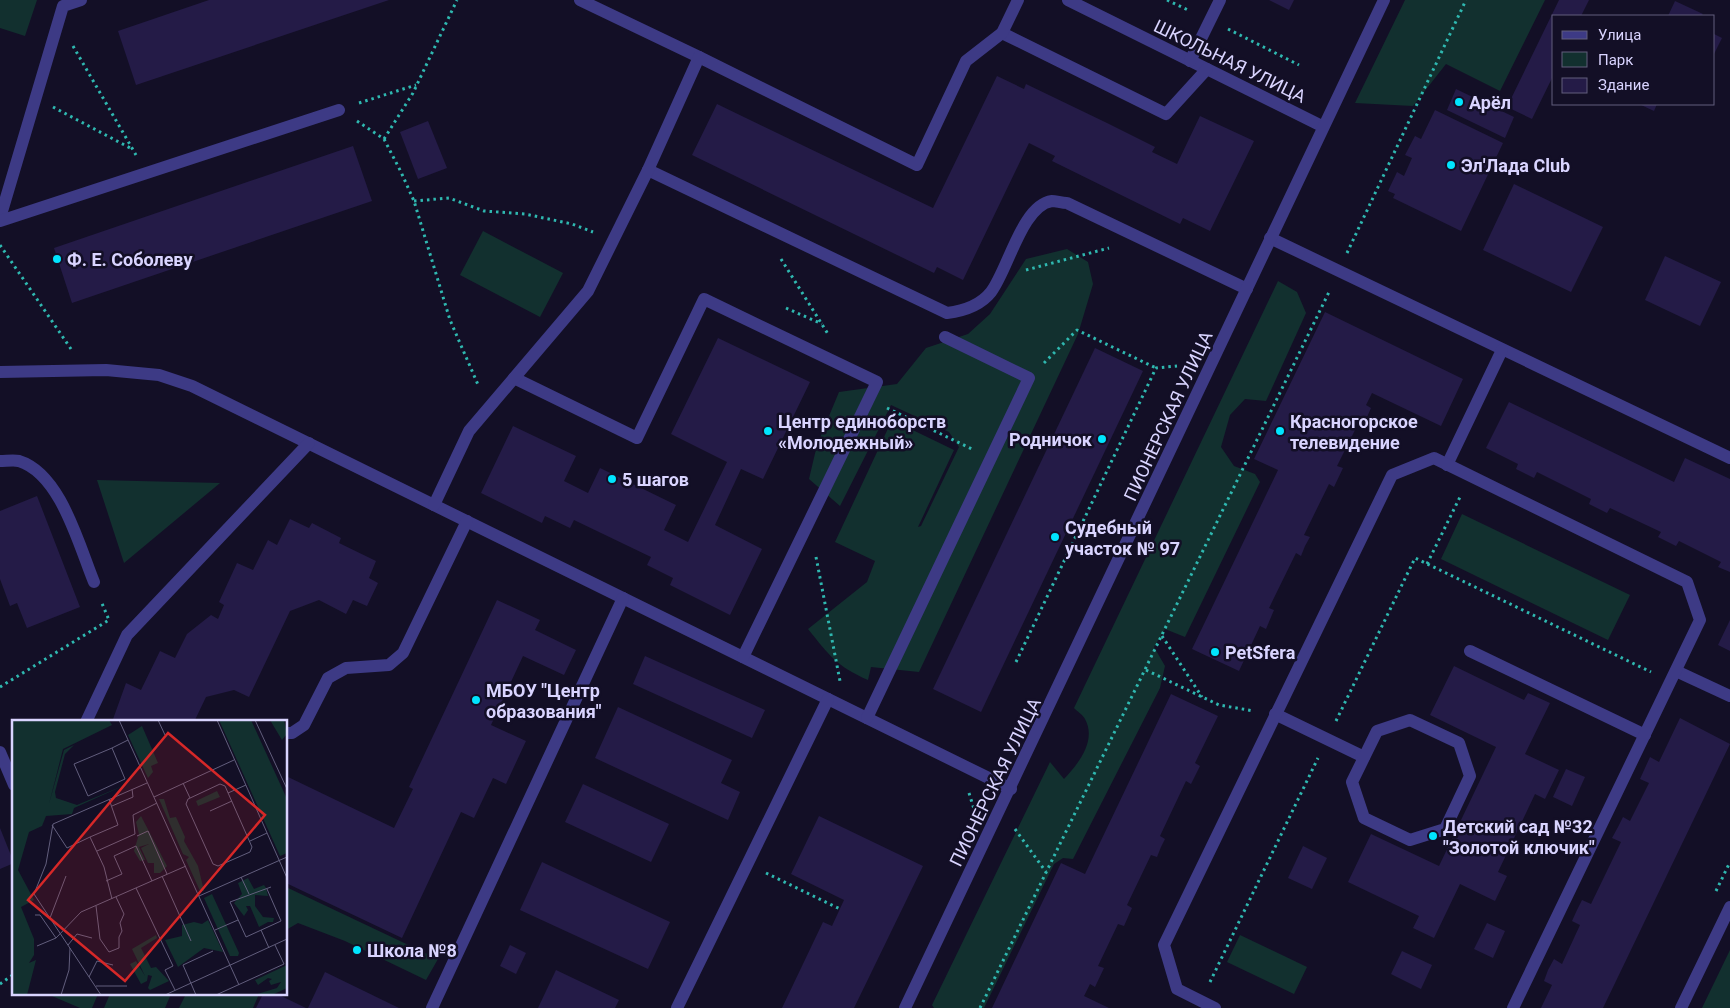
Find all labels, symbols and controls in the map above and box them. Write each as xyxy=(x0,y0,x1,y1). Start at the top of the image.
street label: ШКОЛЬНАЯ УЛИЦА xyxy=(1151,15,1310,107)
legend xyxy=(1552,15,1715,105)
text: Улица xyxy=(1598,26,1641,44)
text: Парк xyxy=(1598,51,1633,69)
text: Здание xyxy=(1598,76,1649,94)
place label: Арёл xyxy=(1469,92,1511,113)
marker: Арёл xyxy=(1453,96,1465,108)
place label: Эл'Лада Club xyxy=(1461,155,1570,176)
marker: Эл'Лада Club xyxy=(1445,159,1457,171)
place label: Ф. Е. Соболеву xyxy=(67,249,193,270)
marker: Ф. Е. Соболеву xyxy=(51,253,63,265)
street label: ПИОНЕРСКАЯ УЛИЦА xyxy=(1119,328,1217,504)
place label: Центр единоборств «Молодежный» xyxy=(778,411,946,453)
place label: Красногорское телевидение xyxy=(1290,411,1418,453)
marker: Центр единоборств «Молодежный» xyxy=(762,425,774,437)
marker: Красногорское телевидение xyxy=(1274,425,1286,437)
place label: Родничок xyxy=(1009,429,1093,450)
marker: Родничок xyxy=(1096,433,1108,445)
place label: 5 шагов xyxy=(622,469,689,490)
marker: 5 шагов xyxy=(606,473,618,485)
place label: Судебный участок № 97 xyxy=(1065,517,1180,559)
marker: Судебный участок № 97 xyxy=(1049,531,1061,543)
place label: PetSfera xyxy=(1225,642,1296,663)
marker: PetSfera xyxy=(1209,646,1221,658)
place label: МБОУ "Центр образования" xyxy=(486,680,602,722)
marker: МБОУ "Центр образования" xyxy=(470,694,482,706)
street label: ПИОНЕРСКАЯ УЛИЦА xyxy=(945,694,1045,870)
inset map xyxy=(12,720,288,996)
place label: Детский сад №32 "Золотой ключик" xyxy=(1443,816,1595,858)
marker: Детский сад №32 "Золотой ключик" xyxy=(1427,830,1439,842)
place label: Школа №8 xyxy=(367,940,457,961)
marker: Школа №8 xyxy=(351,944,363,956)

